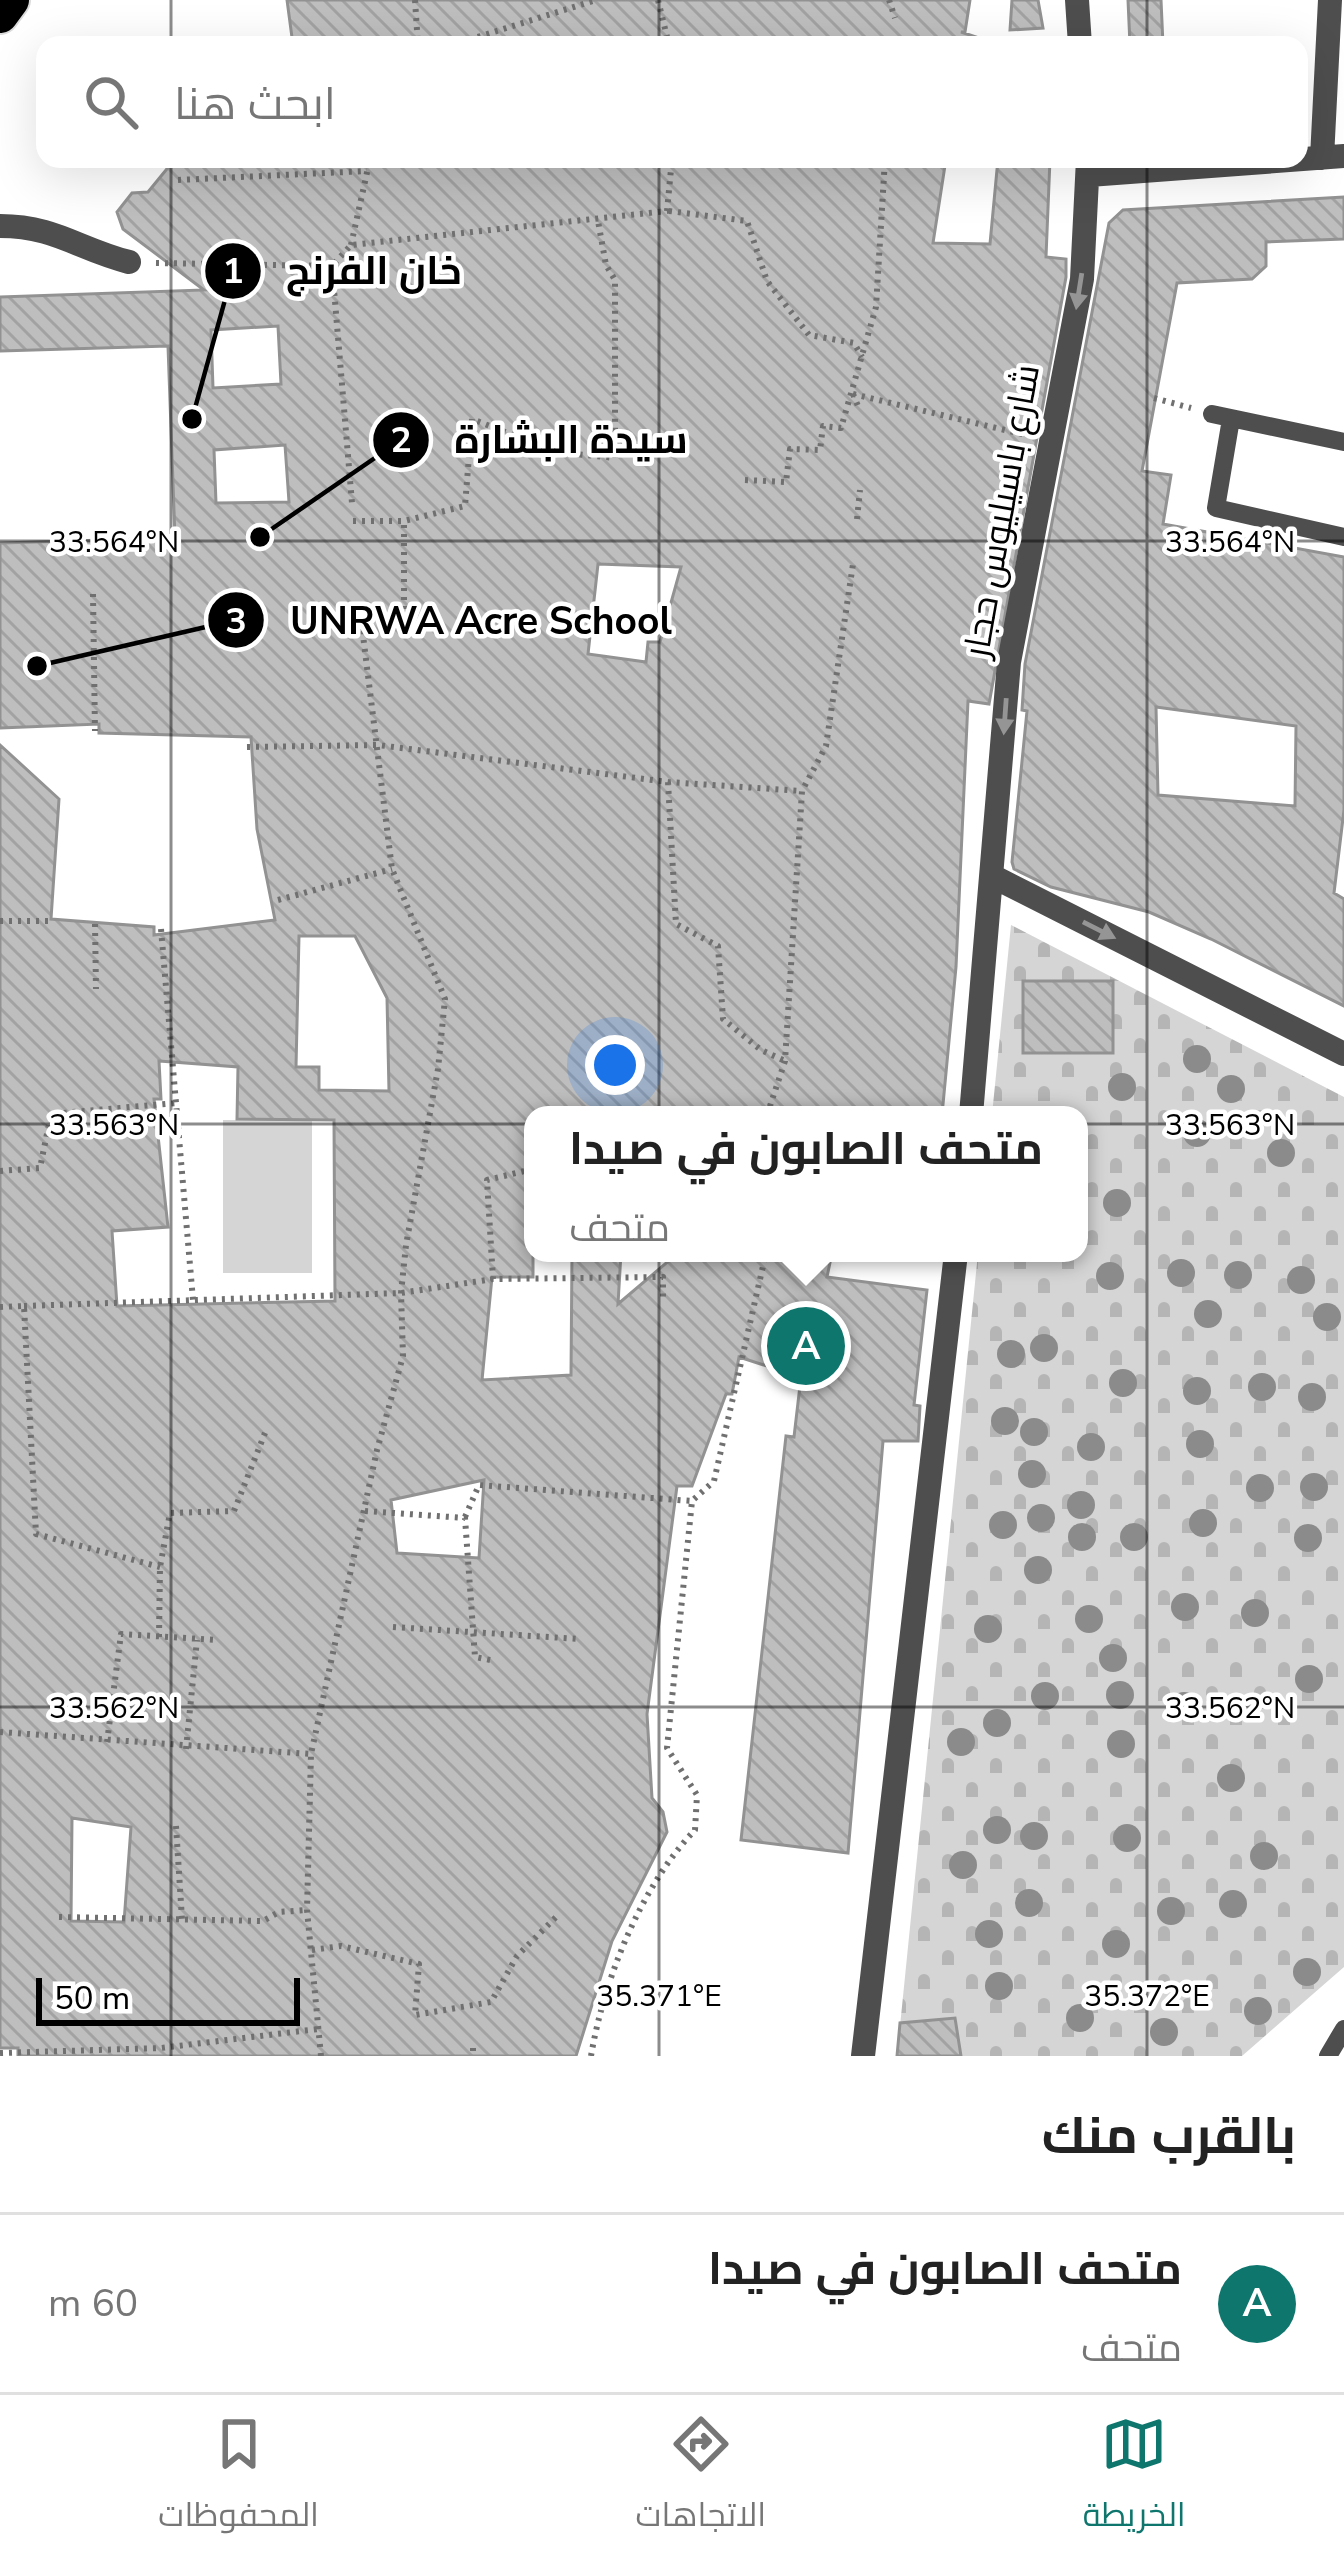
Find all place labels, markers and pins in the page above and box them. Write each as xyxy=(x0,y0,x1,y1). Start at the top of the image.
callout: خان الفرنج xyxy=(203,233,486,308)
callout: سيدة البشارة xyxy=(371,402,712,477)
callout: UNRWA Acre School xyxy=(206,582,696,657)
pin: A xyxy=(767,1301,845,1391)

